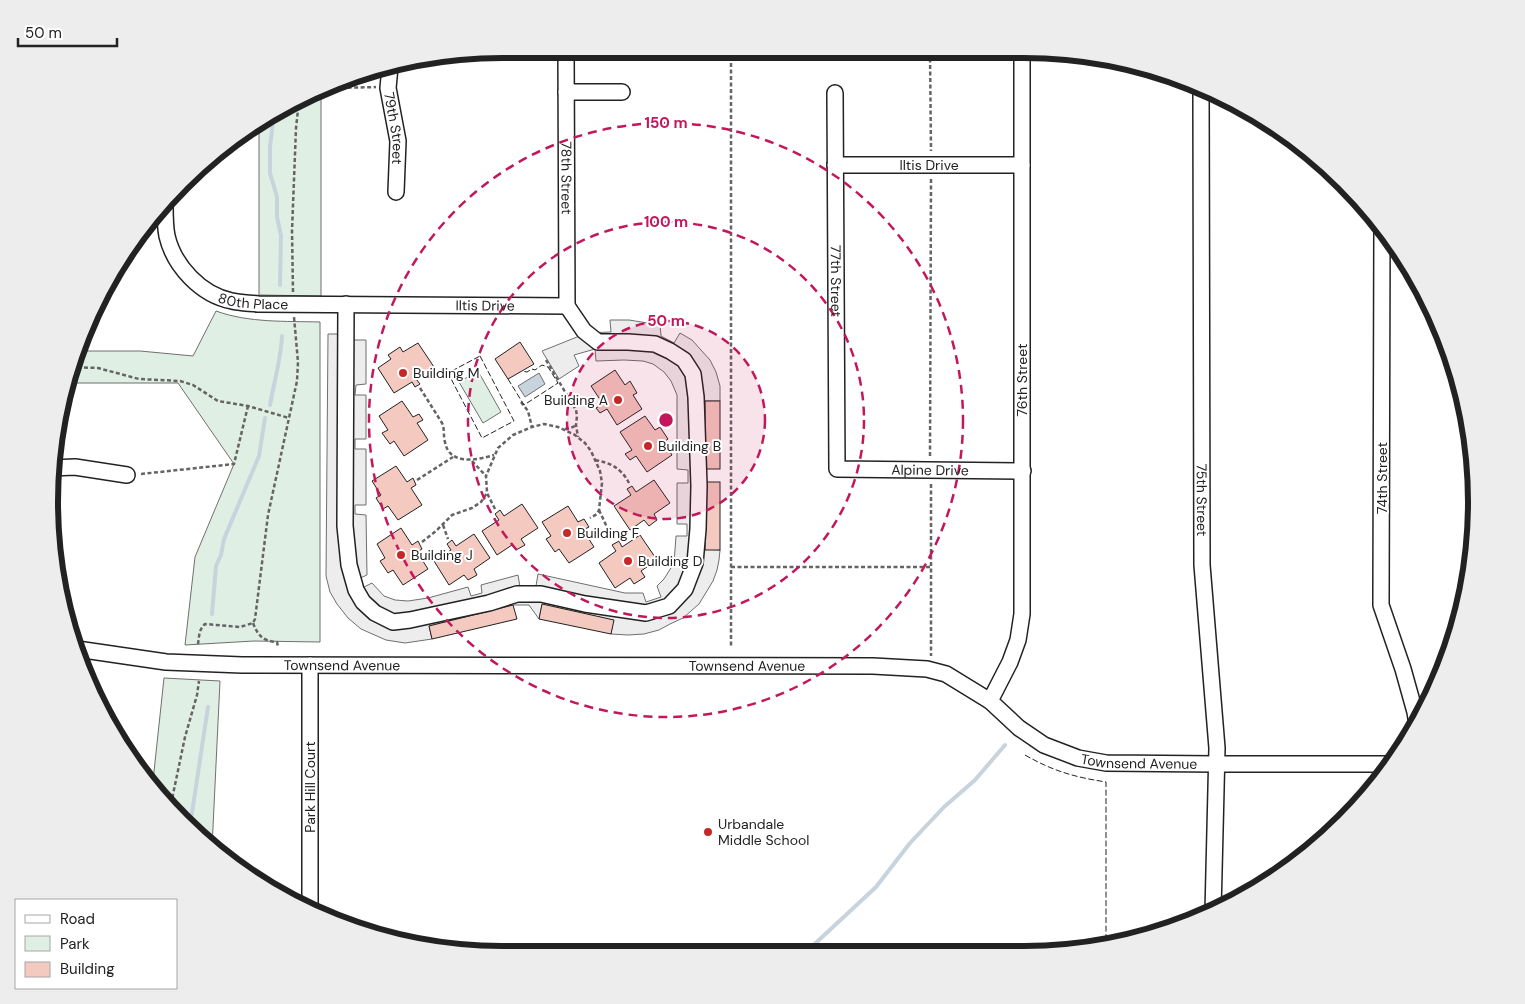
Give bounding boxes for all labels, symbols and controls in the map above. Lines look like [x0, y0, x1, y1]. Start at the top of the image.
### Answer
scale bar [18, 15, 116, 47]
text: 50 m [25, 23, 62, 43]
street label: 79th Street [380, 91, 407, 165]
text: 150 m [645, 113, 688, 133]
street label: 78th Street [557, 142, 576, 214]
street label: Iltis Drive [899, 156, 959, 174]
text: 100 m [644, 212, 688, 232]
street label: 77th Street [827, 245, 845, 317]
street label: 80th Place [216, 289, 288, 313]
street label: Iltis Drive [455, 296, 515, 315]
text: 50 m [647, 311, 685, 331]
street label: 76th Street [1013, 344, 1031, 416]
place label: Building M [413, 364, 479, 382]
marker: Building M [397, 367, 409, 379]
place label: Building A [544, 391, 608, 409]
marker: Building A [612, 394, 624, 406]
centre of rings [657, 411, 675, 429]
place label: Building B [658, 437, 721, 455]
marker: Building B [642, 440, 654, 452]
street label: 74th Street [1373, 442, 1391, 514]
street label: Alpine Drive [891, 461, 969, 479]
street label: 75th Street [1193, 464, 1211, 536]
place label: Building F [577, 524, 640, 542]
marker: Building F [561, 527, 573, 539]
place label: Building J [411, 546, 473, 564]
marker: Building J [395, 549, 407, 561]
place label: Building D [638, 552, 702, 570]
marker: Building D [622, 555, 634, 567]
street label: Townsend Avenue [284, 656, 400, 674]
street label: Townsend Avenue [689, 657, 805, 675]
street label: Park Hill Court [301, 741, 319, 833]
street label: Townsend Avenue [1079, 750, 1197, 773]
place label: Urbandale Middle School [718, 815, 809, 849]
marker: Urbandale Middle School [702, 826, 714, 838]
legend [15, 899, 178, 989]
text: Road [60, 909, 95, 929]
text: Park [60, 934, 90, 954]
text: Building [60, 959, 115, 979]

